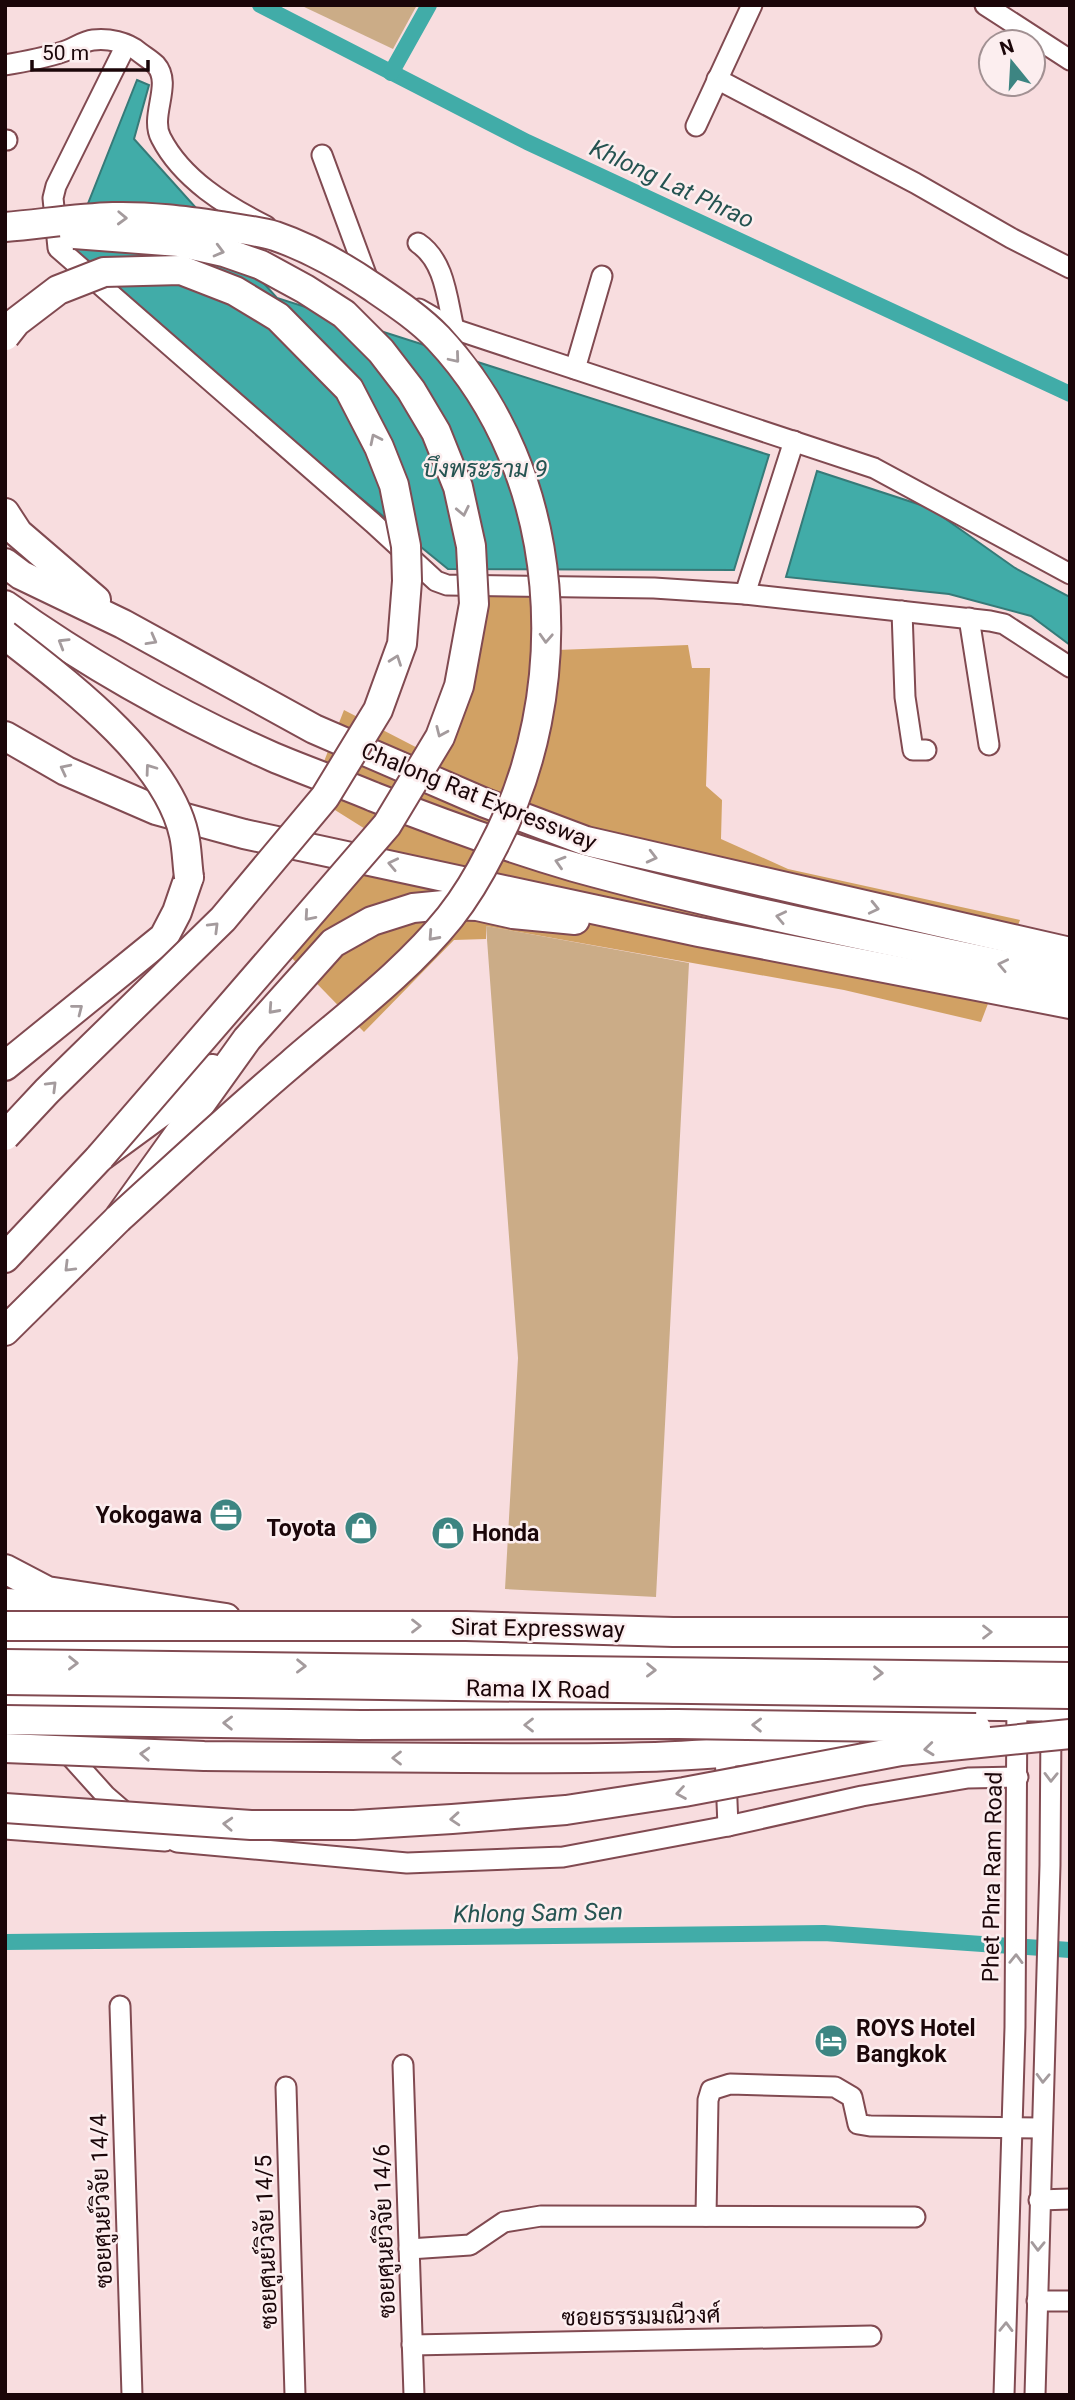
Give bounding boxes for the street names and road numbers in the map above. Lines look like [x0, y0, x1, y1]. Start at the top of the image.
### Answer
street label: Chalong Rat Expressway [357, 737, 601, 856]
street label: Sirat Expressway [451, 1613, 625, 1644]
street label: Rama IX Road [466, 1675, 610, 1704]
street label: Phet Phra Ram Road [977, 1771, 1008, 1983]
street label: ซอยศูนย์วิจัย 14/4 [82, 2113, 121, 2289]
street label: ซอยศูนย์วิจัย 14/6 [365, 2143, 404, 2319]
street label: ซอยศูนย์วิจัย 14/5 [247, 2154, 286, 2330]
street label: ซอยธรรมมณีวงศ์ [561, 2299, 721, 2331]

